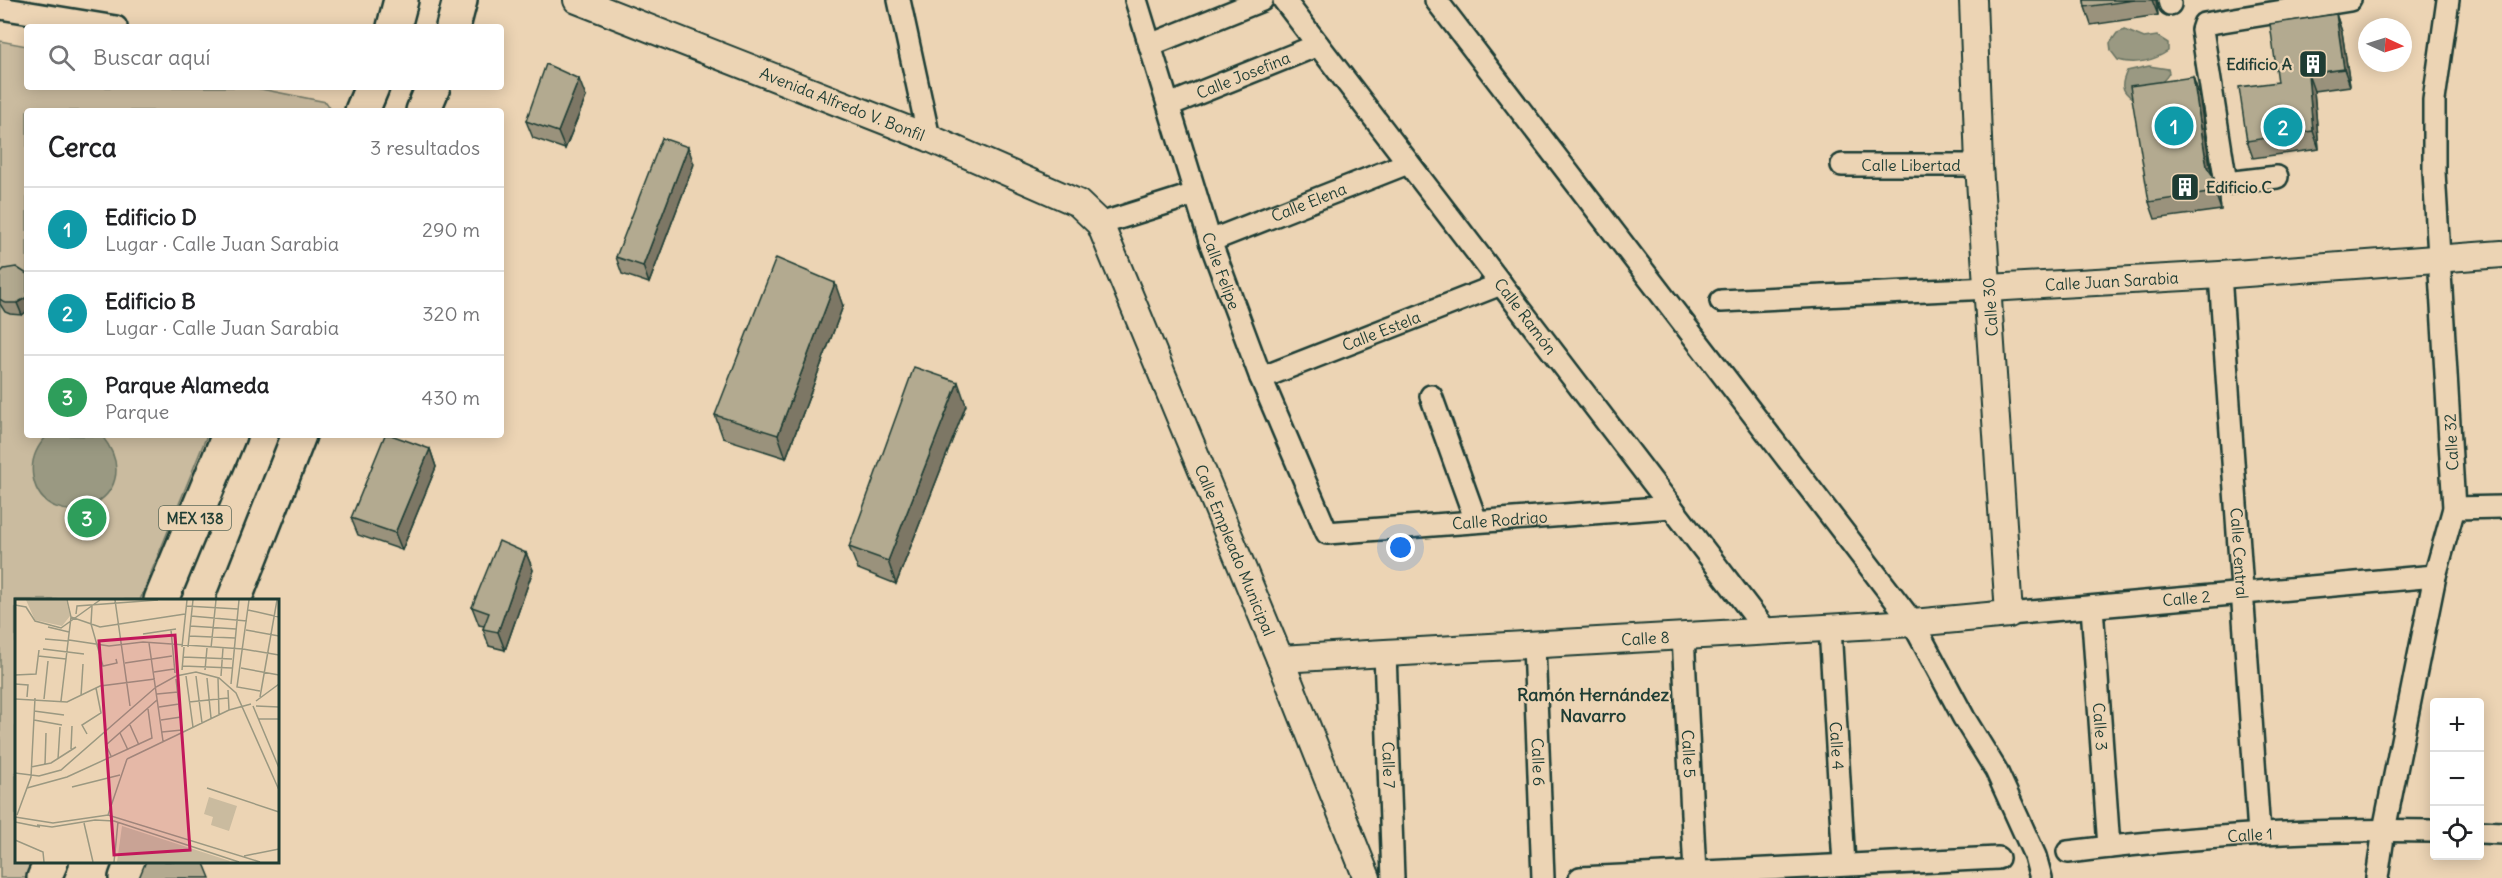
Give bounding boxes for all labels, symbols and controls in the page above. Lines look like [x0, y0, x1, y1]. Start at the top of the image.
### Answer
north arrow [2358, 18, 2412, 72]
search box [24, 24, 504, 90]
icon: search [45, 41, 78, 74]
text: Buscar aquí [93, 43, 210, 71]
street label: Calle Josefina [1193, 47, 1293, 103]
building icon: Edificio A [2297, 48, 2329, 80]
place label: Edificio A [2226, 54, 2292, 74]
street label: Avenida Alfredo V. Bonfil [757, 63, 928, 145]
pin: 1 [2154, 104, 2194, 148]
pin: 2 [2264, 104, 2302, 150]
text: Cerca [48, 131, 117, 164]
text: 3 resultados [370, 135, 480, 160]
street label: Calle Libertad [1861, 155, 1961, 175]
building icon: Edificio C [2169, 171, 2201, 203]
place label: Edificio C [2206, 177, 2273, 197]
street label: Calle Elena [1268, 178, 1349, 226]
text: Edificio D [105, 203, 197, 231]
text: 1 [64, 217, 71, 242]
text: 290 m [422, 217, 480, 242]
street label: Calle Felipe [1198, 230, 1245, 312]
text: Lugar · Calle Juan Sarabia [105, 231, 339, 256]
street label: Calle Juan Sarabia [2044, 267, 2179, 295]
street label: Calle Ramón [1490, 274, 1561, 358]
street label: Calle 30 [1978, 277, 2002, 337]
text: Edificio B [105, 287, 196, 315]
text: 2 [62, 301, 73, 326]
text: 320 m [422, 301, 480, 326]
street label: Calle Estela [1339, 307, 1423, 355]
text: Lugar · Calle Juan Sarabia [105, 315, 339, 340]
text: Parque Alameda [105, 371, 269, 399]
text: 3 [62, 385, 73, 410]
text: 430 m [422, 385, 480, 410]
text: Parque [105, 399, 169, 424]
street label: Calle 32 [2440, 413, 2462, 471]
street label: Calle Empleado Municipal [1191, 461, 1279, 639]
pin: 3 [68, 496, 106, 540]
road number: MEX 138 [159, 506, 231, 530]
street label: Calle Rodrigo [1451, 506, 1548, 534]
street label: Calle Central [2226, 507, 2253, 600]
your location [1386, 533, 1415, 562]
street label: Calle 2 [2162, 586, 2211, 610]
inset map [15, 599, 279, 863]
street label: Calle 8 [1621, 627, 1670, 650]
district label: Ramón Hernández Navarro [1517, 683, 1669, 727]
map controls [2430, 698, 2484, 860]
button: + [2430, 698, 2484, 752]
street label: Calle 3 [2089, 702, 2112, 751]
street label: Calle 4 [1826, 721, 1848, 771]
street label: Calle 5 [1678, 729, 1700, 779]
street label: Calle 6 [1528, 737, 1549, 786]
street label: Calle 7 [1378, 741, 1400, 789]
button: − [2430, 752, 2484, 806]
button: locate [2430, 806, 2484, 860]
street label: Calle 1 [2227, 824, 2273, 846]

